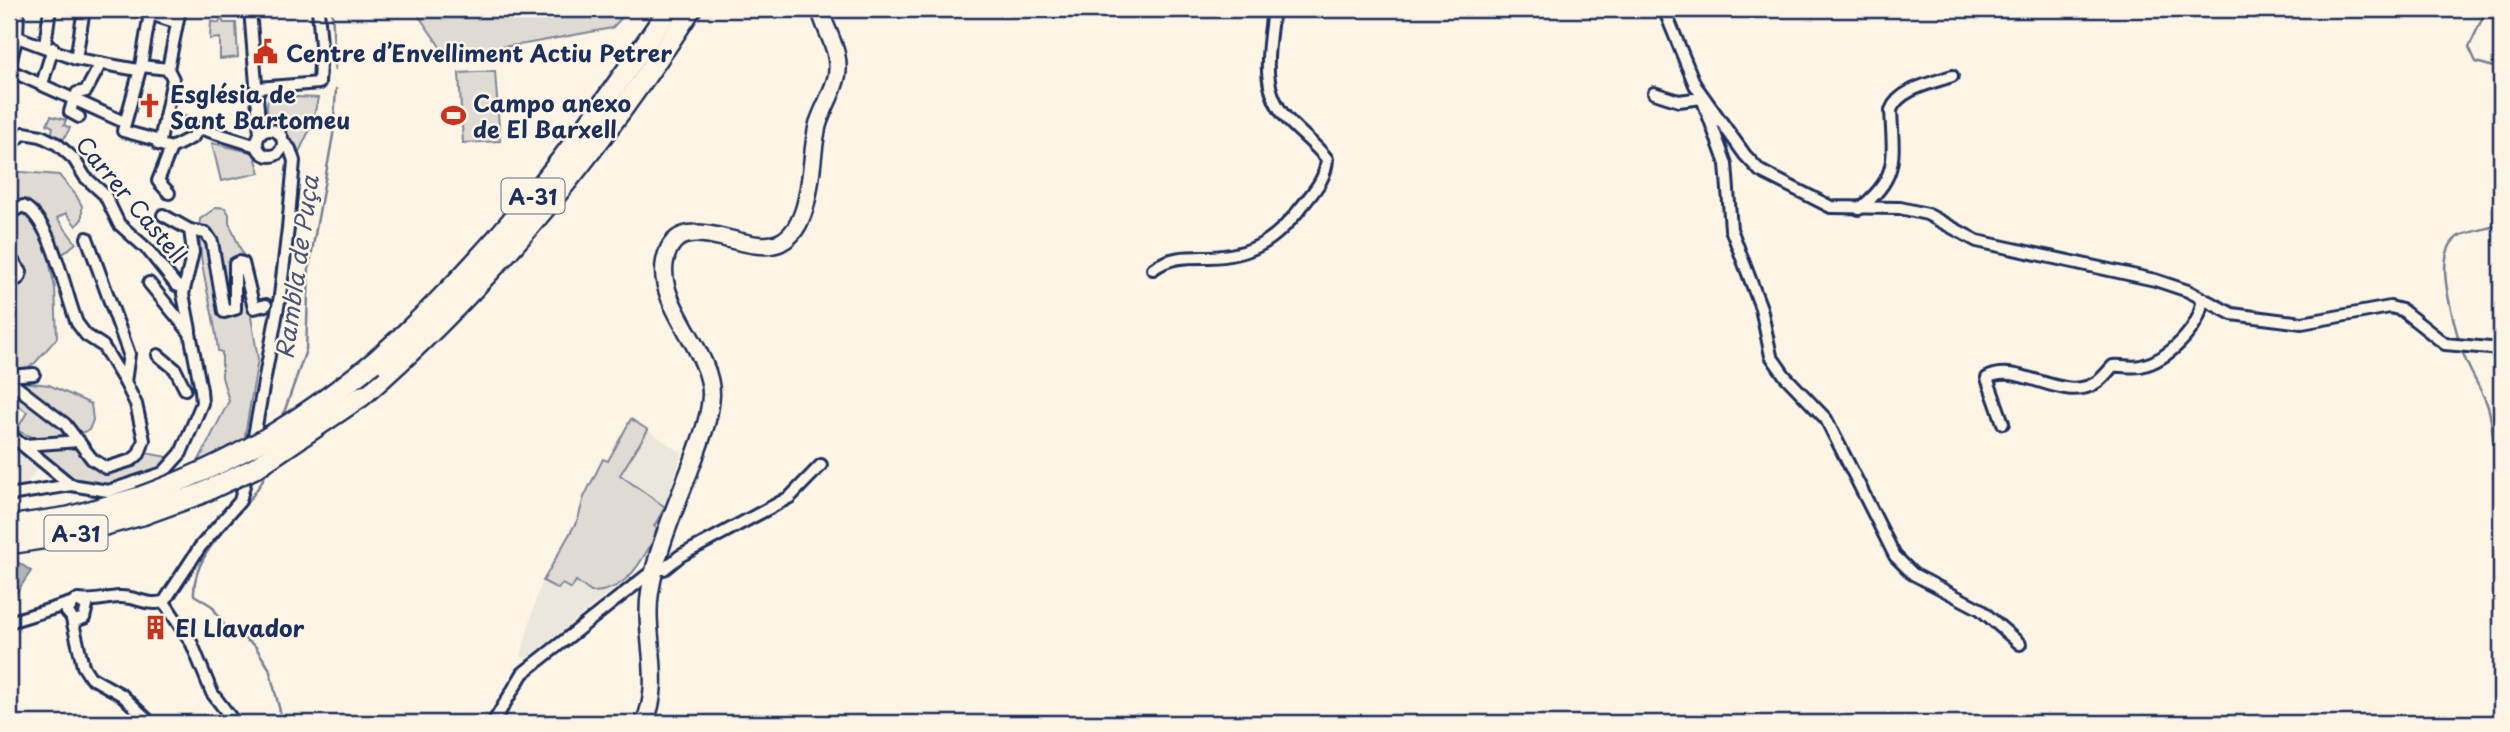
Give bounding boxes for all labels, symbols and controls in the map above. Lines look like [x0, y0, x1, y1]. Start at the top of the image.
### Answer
place label: Centre d’Envelliment Actiu Petrer [286, 35, 672, 70]
public building icon: Centre d’Envelliment Actiu Petrer [252, 38, 280, 66]
place label: Església de Sant Bartomeu [170, 76, 350, 137]
place label: Campo anexo de El Barxell [473, 85, 631, 146]
church icon: Església de Sant Bartomeu [136, 92, 164, 120]
sports icon: Campo anexo de El Barxell [439, 101, 467, 129]
street label: Carrer Castell [68, 128, 196, 270]
water label: Rambla de Puça [265, 172, 327, 361]
road number: A-31 [502, 178, 564, 214]
road number: A-31 [44, 516, 108, 550]
place label: El Llavador [175, 610, 304, 645]
building icon: El Llavador [141, 613, 169, 641]

